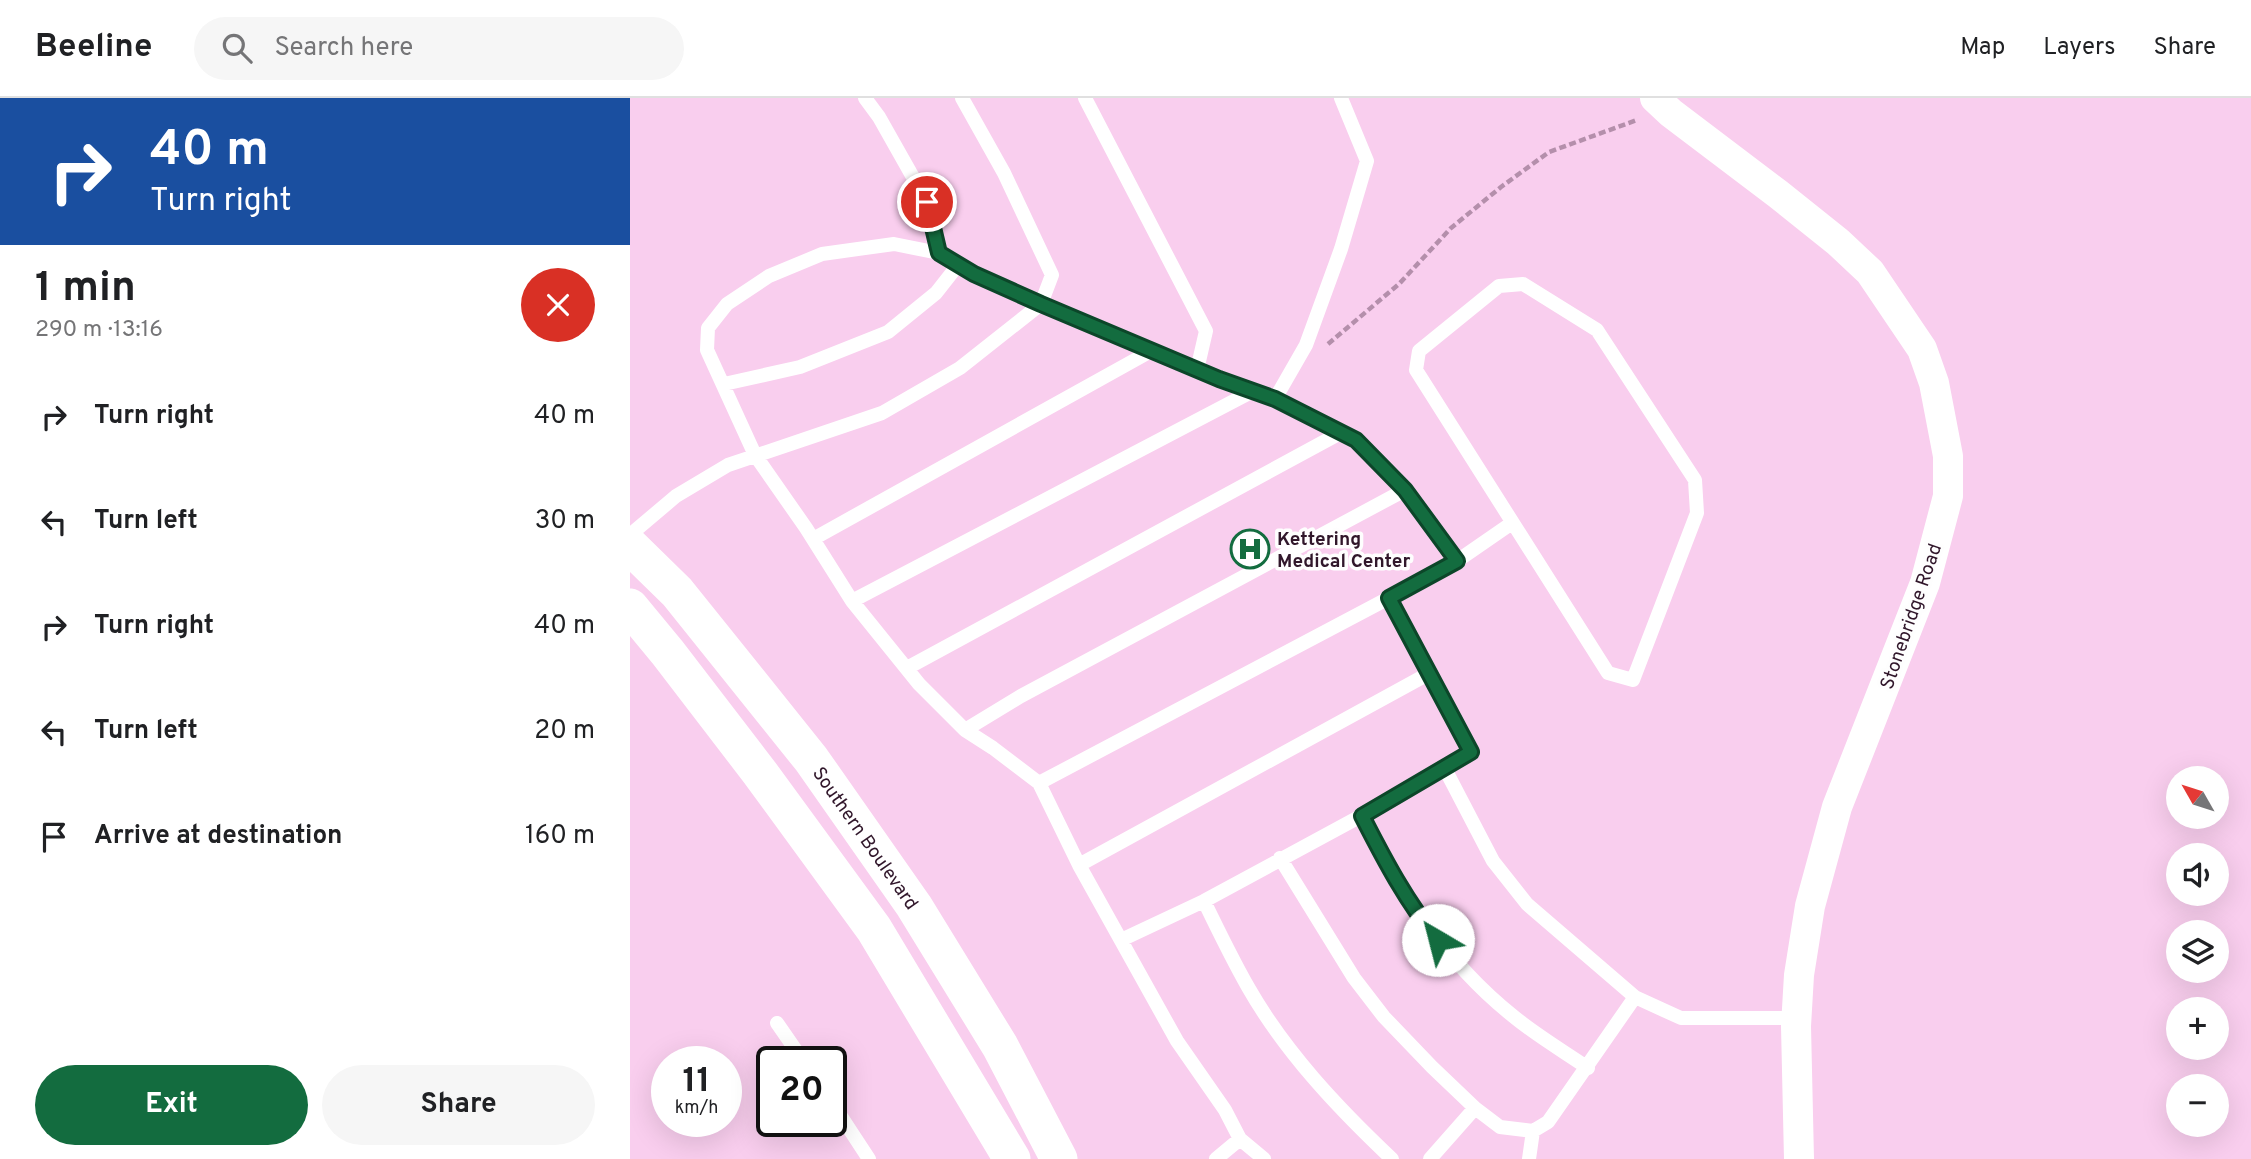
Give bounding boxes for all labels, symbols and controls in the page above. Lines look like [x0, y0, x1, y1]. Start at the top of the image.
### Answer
search box [194, 17, 684, 80]
text: Beeline [35, 27, 152, 69]
icon: search [218, 29, 256, 67]
text: Search here [274, 32, 413, 65]
text: Map [1960, 33, 2005, 63]
text: Layers [2043, 33, 2115, 63]
text: Share [2153, 33, 2216, 63]
text: 40 m [150, 121, 269, 183]
icon: right [35, 126, 126, 217]
pin [897, 172, 957, 232]
text: Turn right [150, 182, 292, 222]
icon: arrive [908, 183, 946, 221]
text: 1 min [35, 263, 136, 316]
button: close [521, 268, 595, 342]
text: 290 m · 13:16 [35, 316, 163, 345]
icon: right [35, 398, 73, 436]
text: Turn right [94, 400, 214, 433]
text: 40 m [534, 400, 595, 433]
icon: left [35, 503, 73, 541]
text: Turn left [94, 505, 198, 538]
text: 30 m [535, 505, 595, 538]
hospital icon: Kettering Medical Center [1229, 528, 1271, 570]
place label: Kettering Medical Center [1277, 528, 1410, 574]
street label: Stonebridge Road [1876, 541, 1948, 693]
icon: right [35, 608, 73, 646]
text: Turn right [94, 610, 214, 643]
text: 40 m [534, 610, 595, 643]
icon: left [35, 713, 73, 751]
text: Turn left [94, 715, 198, 748]
text: 20 m [534, 715, 595, 748]
street label: Southern Boulevard [806, 763, 923, 915]
north arrow [2166, 766, 2230, 830]
map controls [2166, 766, 2229, 1137]
icon: arrive [35, 818, 73, 856]
text: Arrive at destination [94, 820, 342, 853]
text: 160 m [525, 820, 595, 853]
button: sound [2166, 843, 2229, 906]
position arrow [1401, 903, 1475, 977]
button: layers [2166, 920, 2229, 983]
button: + [2166, 997, 2229, 1060]
speed limit sign: 20 [756, 1046, 847, 1137]
text: 11 [683, 1060, 711, 1104]
button: Exit [35, 1065, 308, 1145]
button: Share [322, 1065, 595, 1145]
button: − [2166, 1074, 2229, 1137]
text: km/h [675, 1097, 718, 1120]

